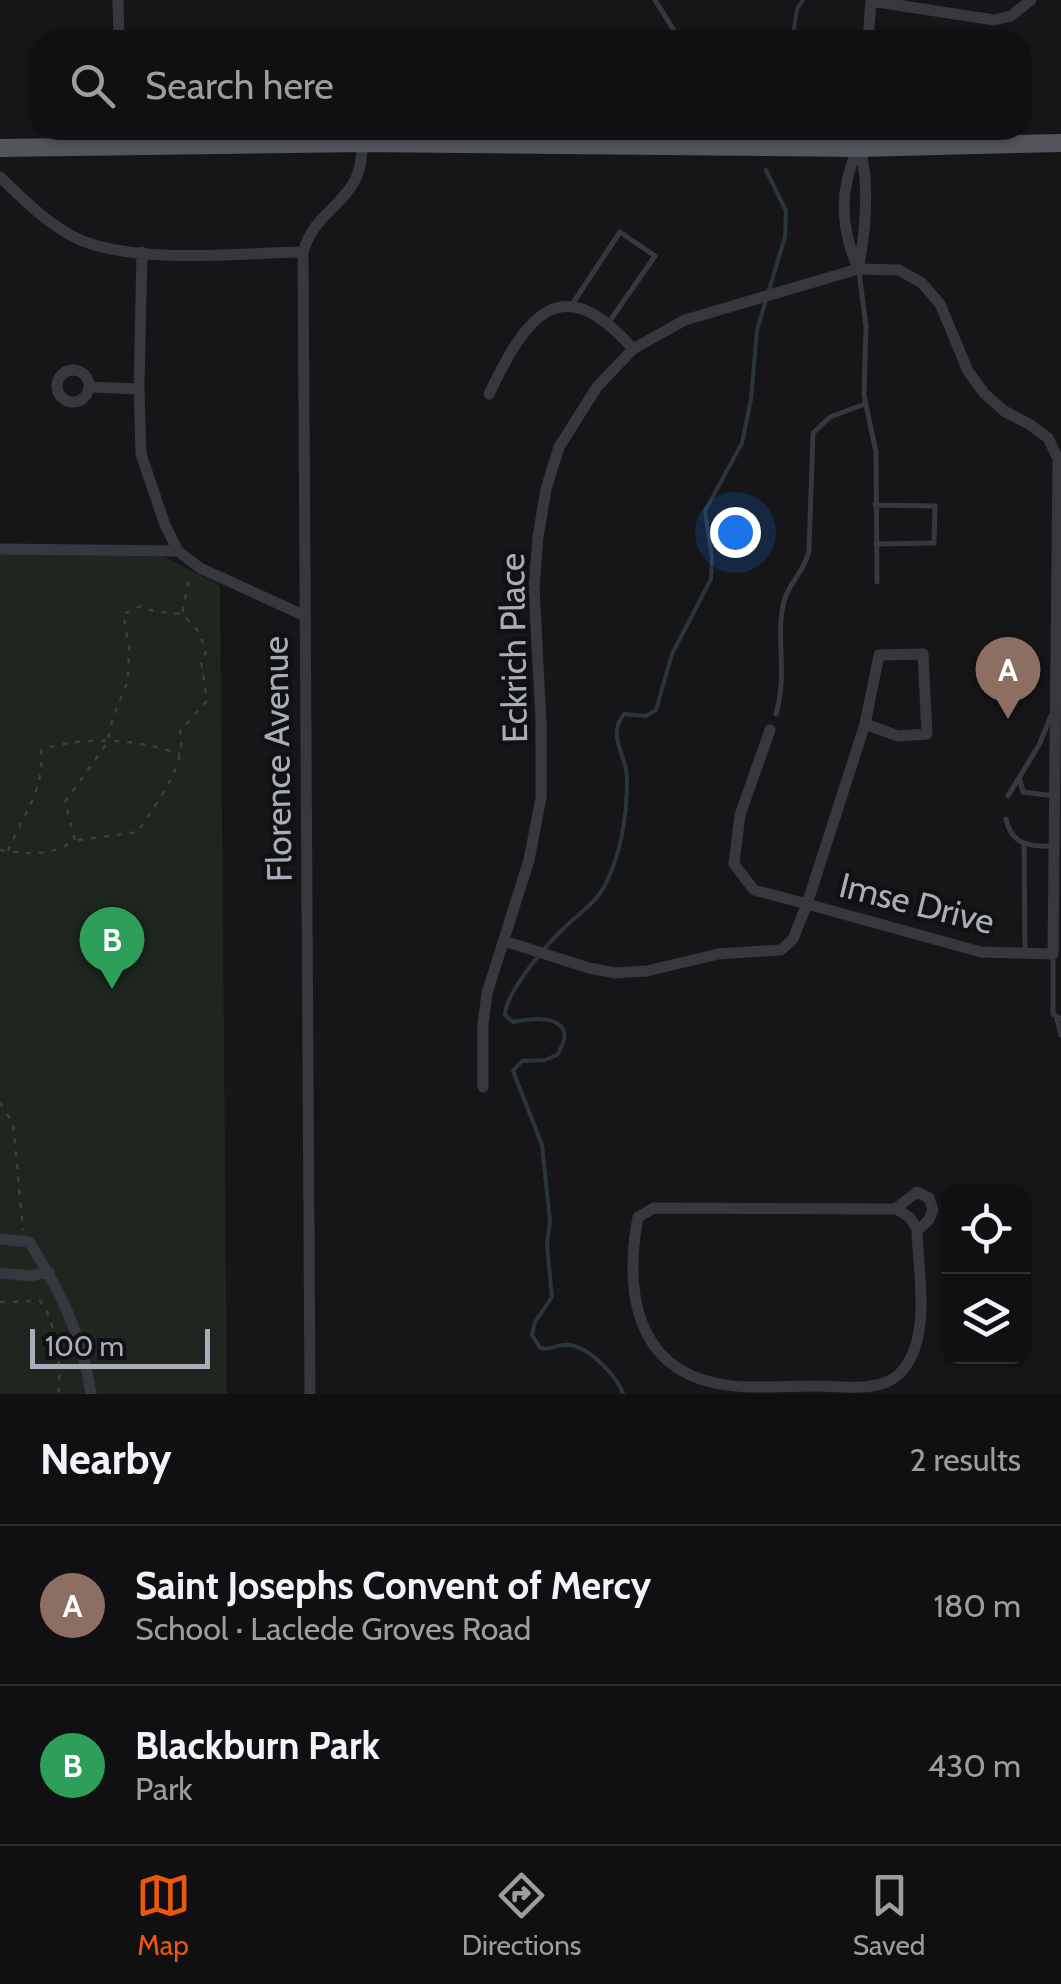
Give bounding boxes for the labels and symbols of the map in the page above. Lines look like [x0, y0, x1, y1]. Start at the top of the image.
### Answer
your location [710, 507, 761, 558]
street label: Eckrich Place [490, 553, 536, 743]
street label: Florence Avenue [253, 636, 301, 882]
pin: A [976, 636, 1040, 719]
street label: Imse Drive [835, 863, 999, 943]
pin: B [80, 906, 144, 989]
scale bar [30, 1324, 210, 1368]

